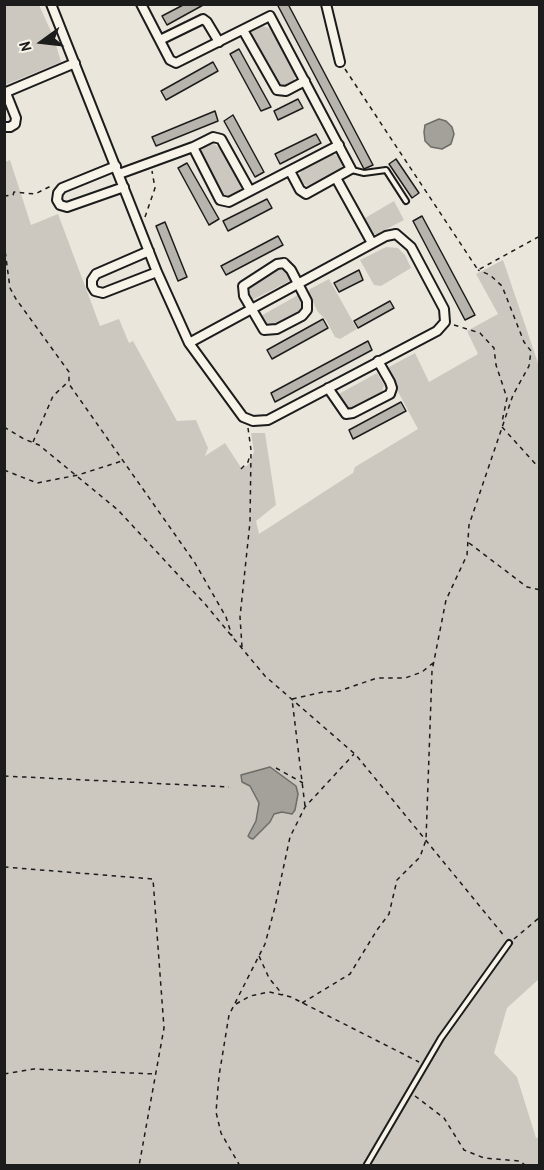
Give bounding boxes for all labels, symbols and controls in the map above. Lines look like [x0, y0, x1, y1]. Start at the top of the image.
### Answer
north arrow [12, 12, 72, 72]
text: N [13, 40, 36, 54]

